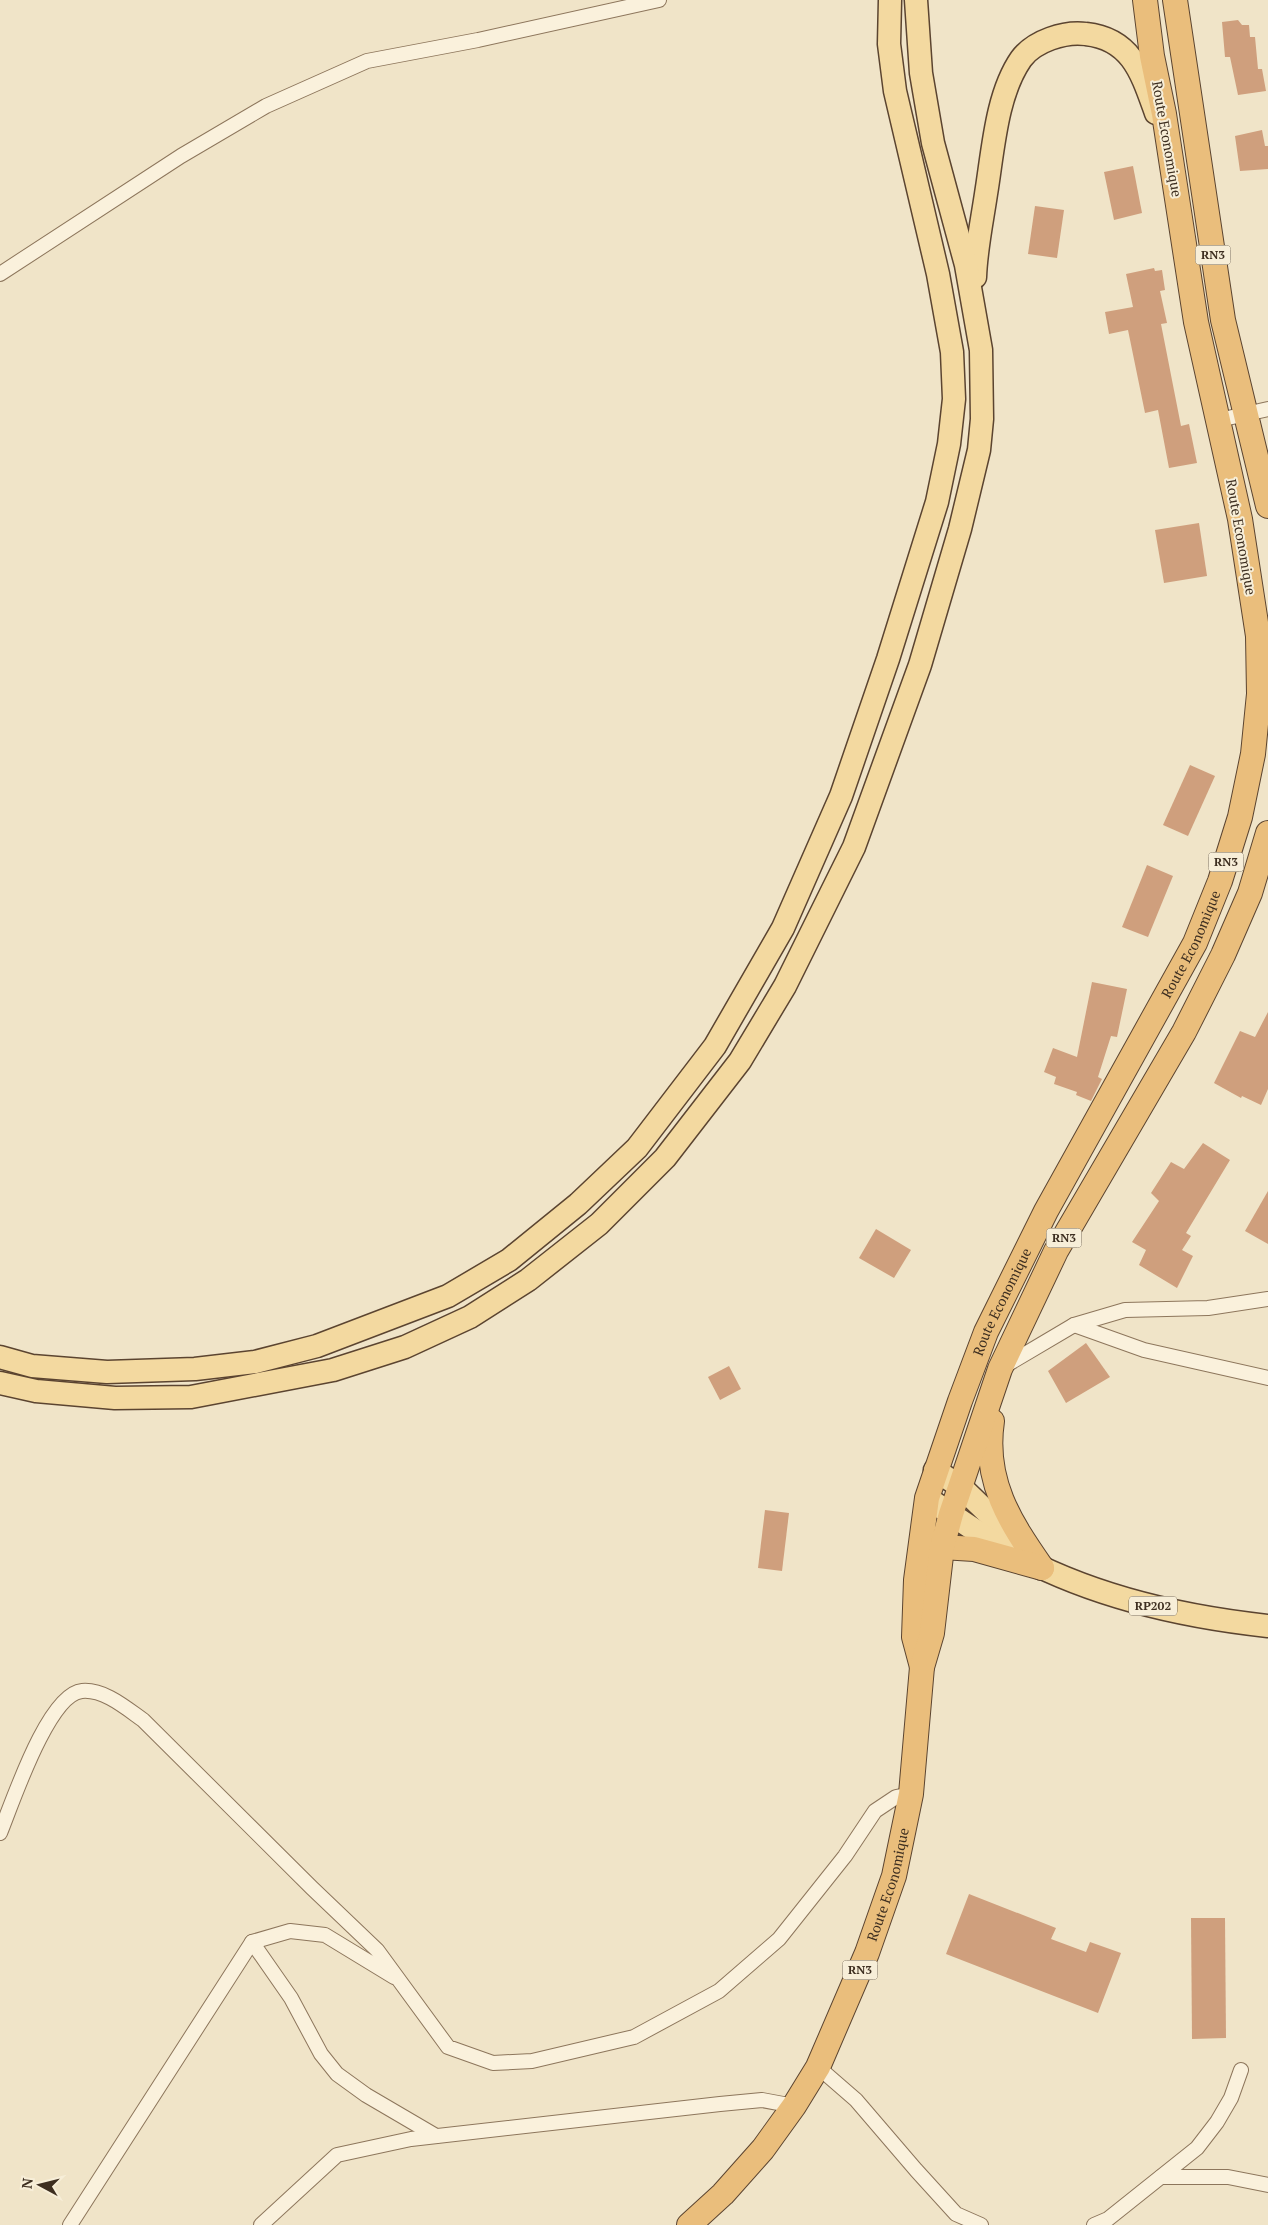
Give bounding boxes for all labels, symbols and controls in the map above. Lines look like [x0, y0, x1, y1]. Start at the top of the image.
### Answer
street label: Route Economique [1148, 79, 1187, 198]
road number: RN3 [1196, 246, 1230, 264]
street label: Route Economique [1222, 477, 1261, 596]
road number: RN3 [1208, 852, 1244, 872]
street label: Route Economique [1156, 887, 1224, 1001]
road number: RN3 [1046, 1228, 1082, 1248]
street label: Route Economique [968, 1244, 1035, 1358]
road number: RP202 [1129, 1596, 1177, 1615]
street label: Route Economique [862, 1826, 913, 1944]
road number: RN3 [842, 1960, 878, 1980]
north arrow [15, 2160, 65, 2210]
text: N [17, 2177, 37, 2190]

